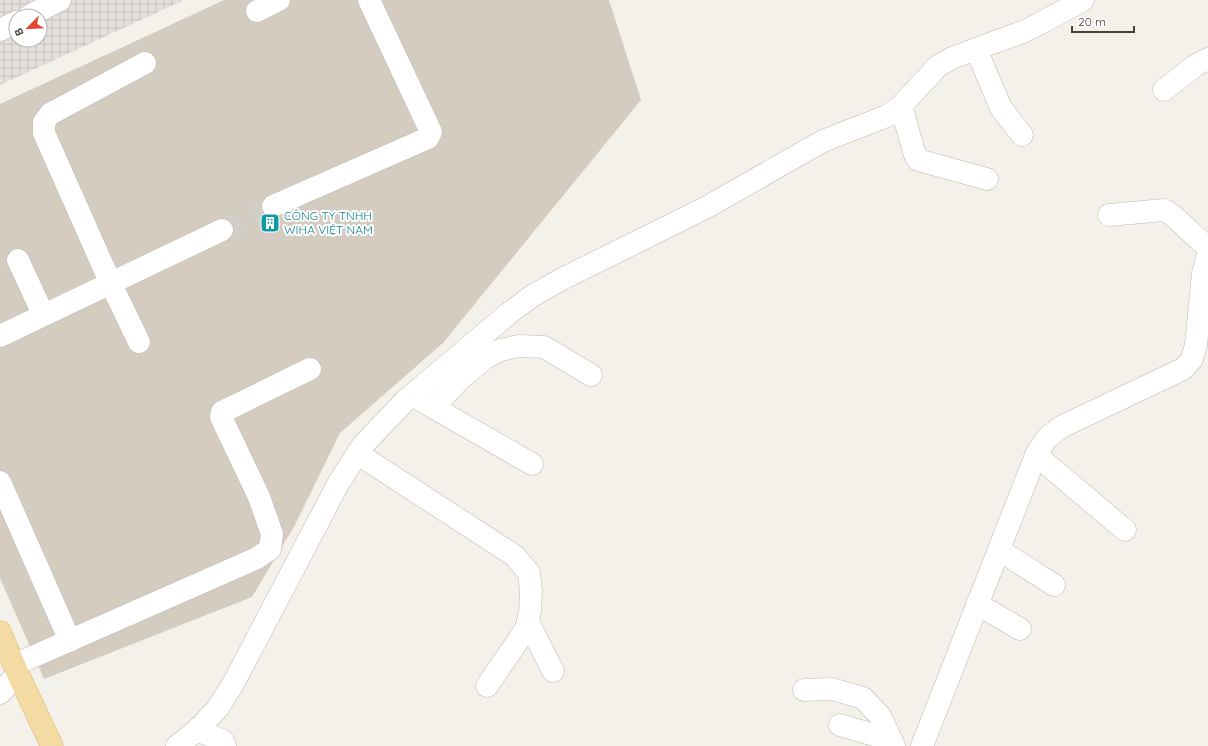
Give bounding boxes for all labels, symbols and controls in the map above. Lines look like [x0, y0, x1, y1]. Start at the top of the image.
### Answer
north arrow [8, 8, 48, 48]
scale bar [1072, 8, 1134, 34]
text: 20 m [1078, 14, 1106, 29]
text: B [11, 26, 27, 38]
place label: CÔNG TY TNHH WIHA VIỆT NAM [284, 208, 373, 237]
building icon: CÔNG TY TNHH WIHA VIỆT NAM [259, 212, 281, 234]

